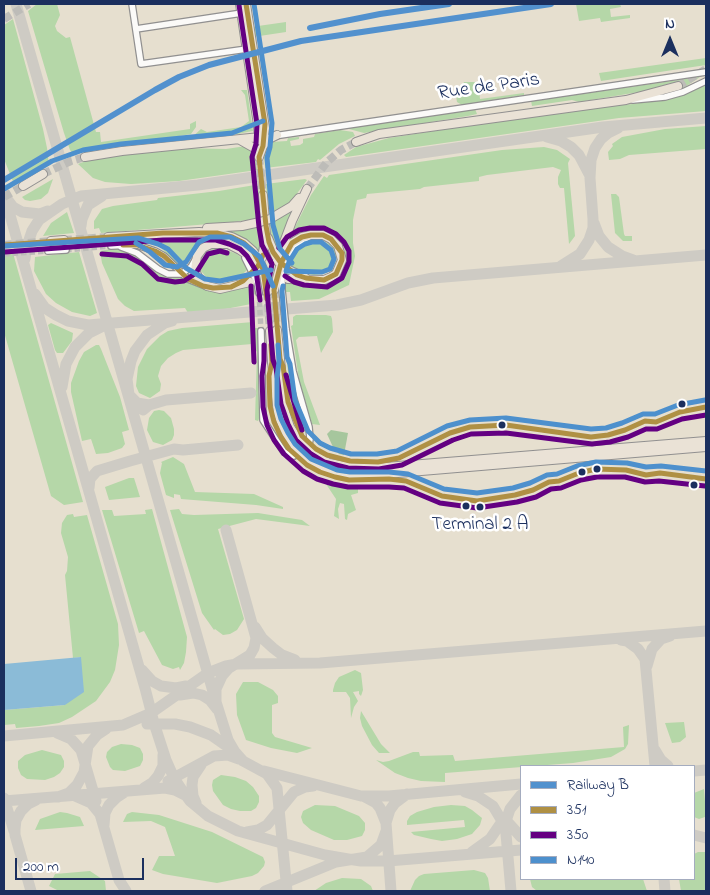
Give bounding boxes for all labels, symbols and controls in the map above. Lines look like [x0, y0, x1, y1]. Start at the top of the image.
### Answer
text: N [665, 14, 675, 35]
north arrow [645, 15, 695, 65]
street label: Rue de Paris [436, 69, 542, 107]
unlabelled marker [677, 399, 687, 409]
unlabelled marker [497, 420, 507, 430]
unlabelled marker [592, 464, 602, 474]
unlabelled marker [577, 467, 587, 477]
unlabelled marker [689, 480, 699, 490]
unlabelled marker [461, 501, 471, 511]
marker: Terminal 2 A [475, 502, 485, 512]
place label: Terminal 2 A [432, 515, 528, 537]
legend [520, 765, 695, 880]
text: Railway B [567, 774, 629, 796]
text: 351 [567, 799, 587, 821]
text: 350 [567, 824, 588, 846]
scale bar [18, 848, 146, 880]
text: N140 [567, 849, 595, 871]
text: 200 m [23, 856, 59, 878]

